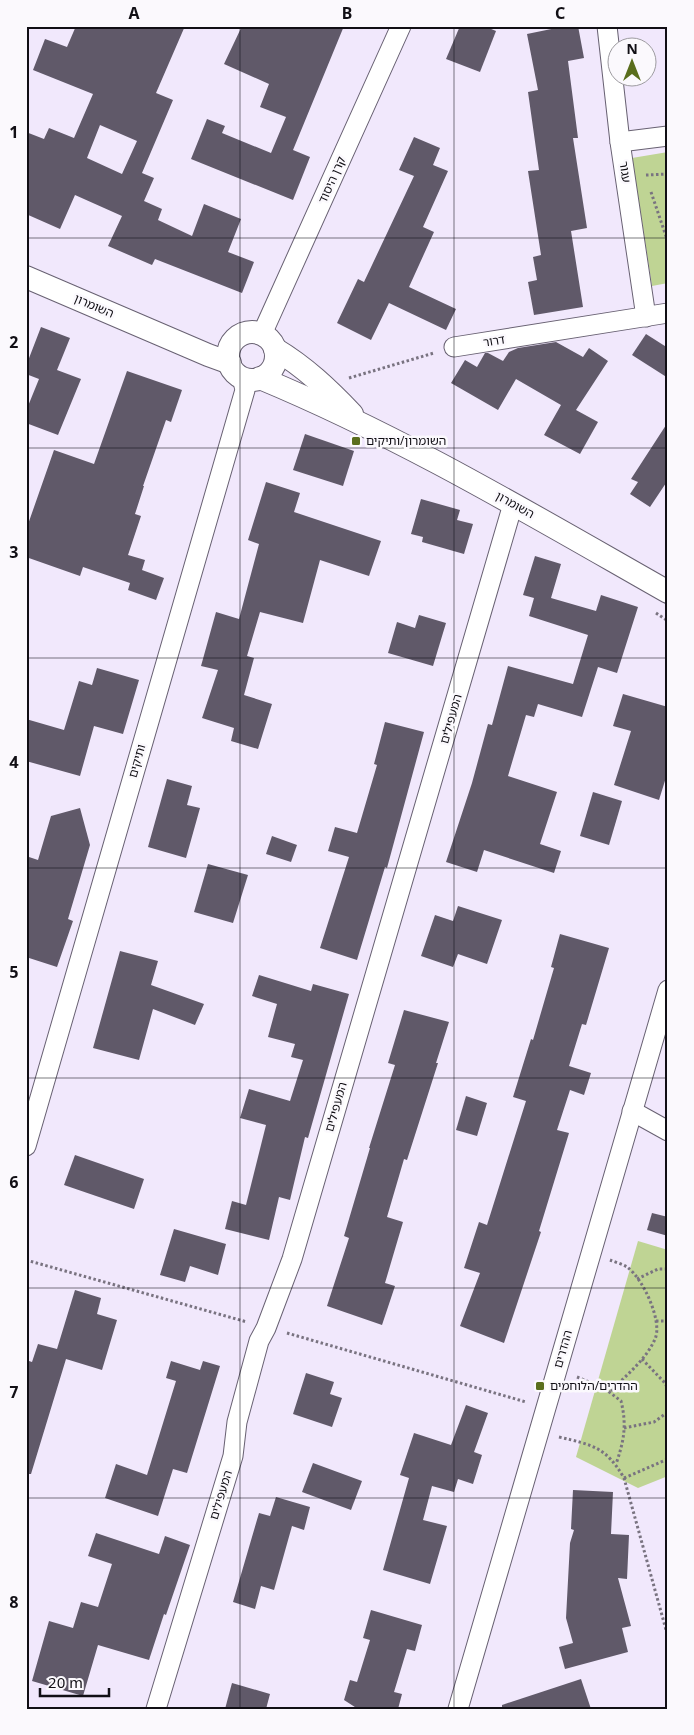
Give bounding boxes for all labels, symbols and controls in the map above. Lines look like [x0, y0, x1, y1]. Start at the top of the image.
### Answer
text: A [128, 2, 140, 24]
text: B [342, 2, 352, 24]
text: C [555, 2, 565, 24]
north arrow [606, 38, 656, 88]
text: N [626, 39, 638, 58]
text: 1 [9, 121, 19, 143]
street label: קרן היסוד [314, 153, 350, 206]
street label: עגור [616, 160, 635, 184]
street label: השומרון [72, 290, 117, 322]
street label: דרור [482, 330, 507, 351]
text: 2 [9, 331, 19, 353]
place label: השומרון/ותיקים [366, 432, 446, 449]
marker: השומרון/ותיקים [350, 435, 362, 447]
street label: השומרון [493, 487, 538, 522]
text: 3 [9, 541, 19, 563]
street label: המעפילים [435, 692, 466, 746]
street label: ותיקים [124, 742, 149, 780]
text: 4 [9, 751, 19, 773]
text: 5 [9, 961, 19, 983]
street label: המעפילים [320, 1080, 351, 1134]
text: 6 [9, 1171, 19, 1193]
street label: ההדרים [549, 1328, 576, 1370]
place label: ההדרים/הלוחמים [550, 1377, 638, 1394]
marker: ההדרים/הלוחמים [534, 1380, 546, 1392]
text: 7 [9, 1381, 19, 1403]
street label: המעפילים [205, 1468, 236, 1522]
text: 8 [9, 1591, 19, 1613]
scale bar [40, 1665, 109, 1697]
text: 20 m [48, 1672, 83, 1692]

